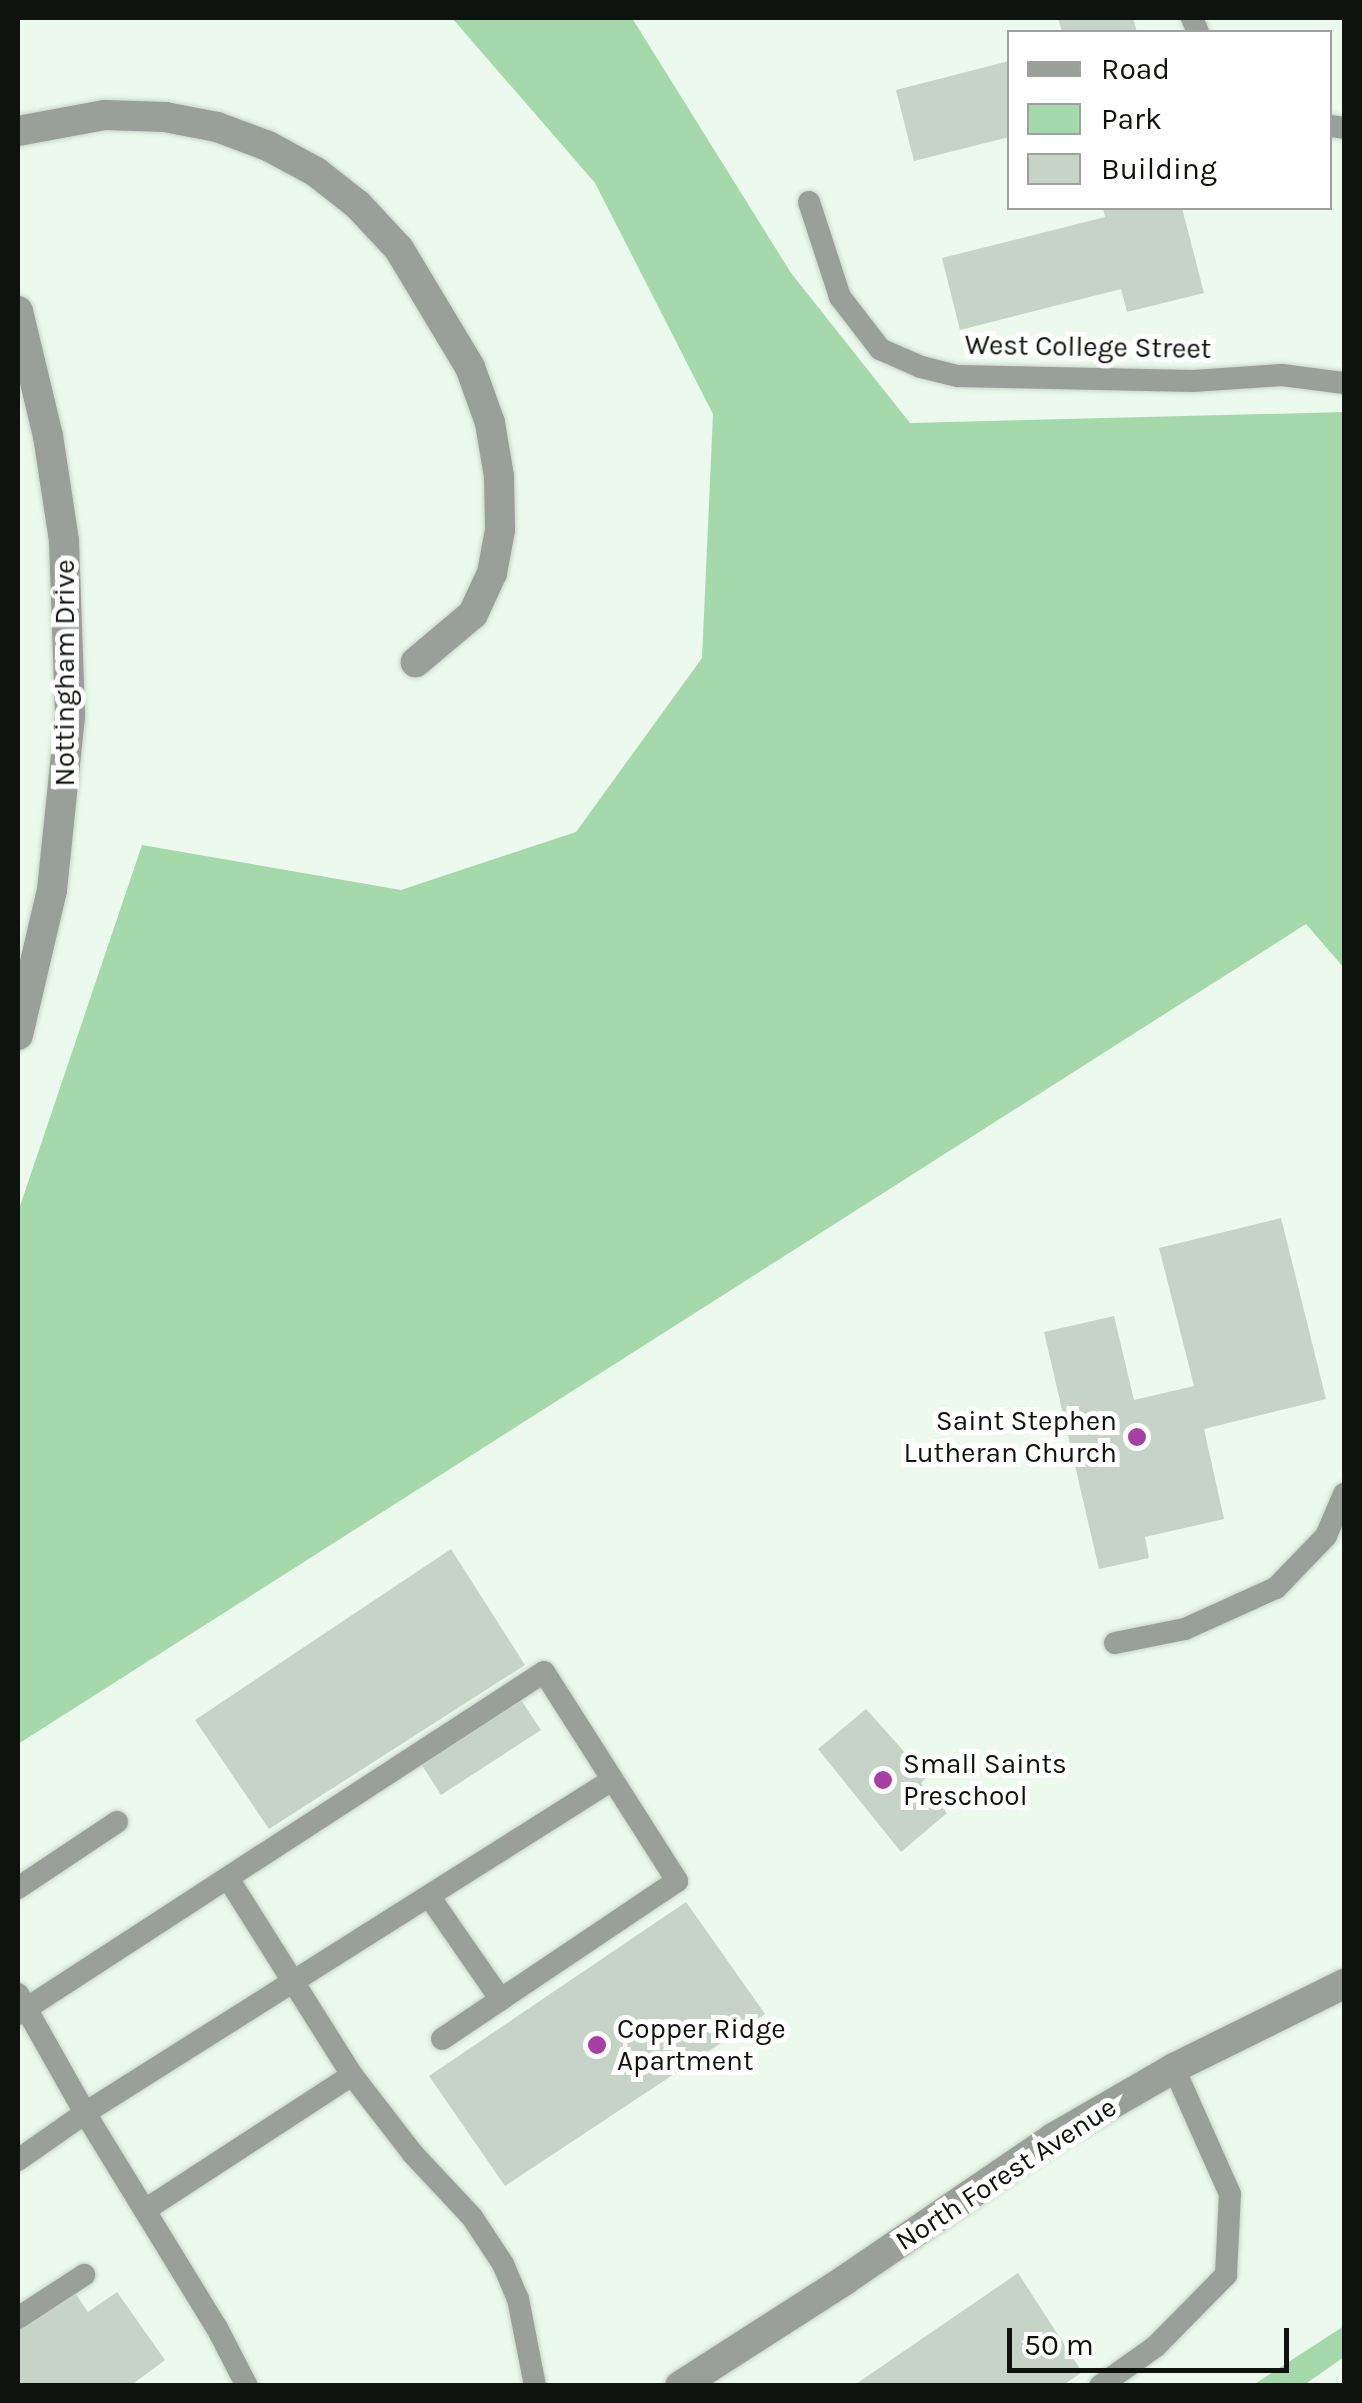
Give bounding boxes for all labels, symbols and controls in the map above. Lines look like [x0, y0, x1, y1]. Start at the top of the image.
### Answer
legend [1007, 30, 1332, 210]
text: Road [1101, 51, 1170, 87]
text: Park [1101, 101, 1162, 137]
text: Building [1101, 151, 1217, 187]
street label: West College Street [964, 328, 1212, 366]
street label: Nottingham Drive [48, 559, 82, 787]
place label: Saint Stephen Lutheran Church [904, 1404, 1117, 1470]
marker: Saint Stephen Lutheran Church [1126, 1426, 1148, 1448]
place label: Small Saints Preschool [903, 1747, 1067, 1813]
marker: Small Saints Preschool [872, 1769, 894, 1791]
place label: Copper Ridge Apartment [617, 2012, 786, 2078]
marker: Copper Ridge Apartment [586, 2034, 608, 2056]
street label: North Forest Avenue [889, 2090, 1123, 2258]
scale bar [1012, 2308, 1294, 2370]
text: 50 m [1024, 2327, 1094, 2363]

